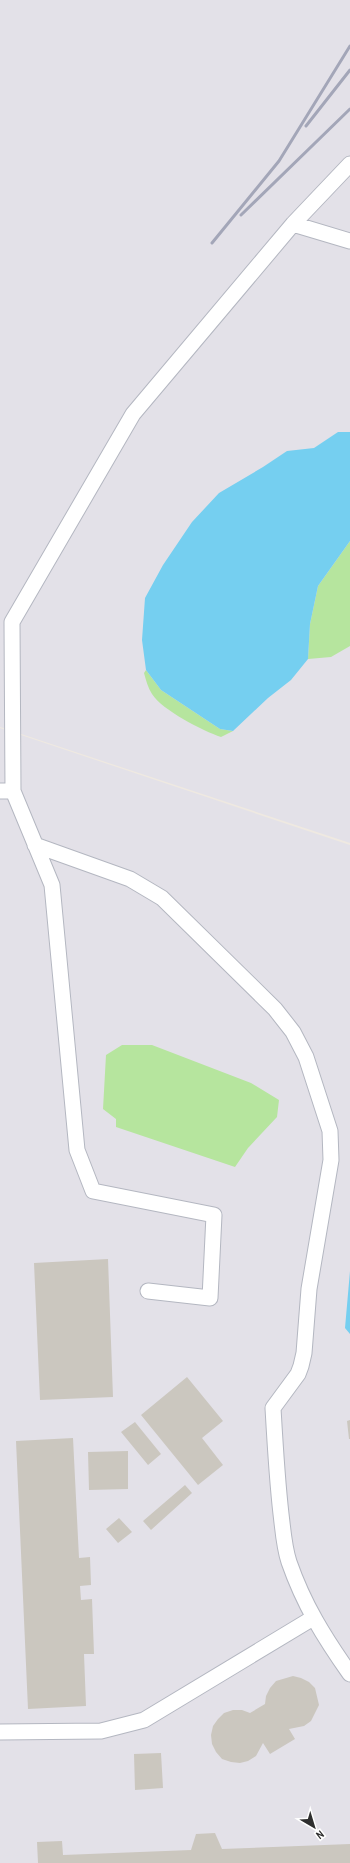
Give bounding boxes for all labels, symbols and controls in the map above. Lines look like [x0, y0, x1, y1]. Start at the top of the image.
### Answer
north arrow [294, 1807, 334, 1847]
text: N [313, 1827, 327, 1842]

